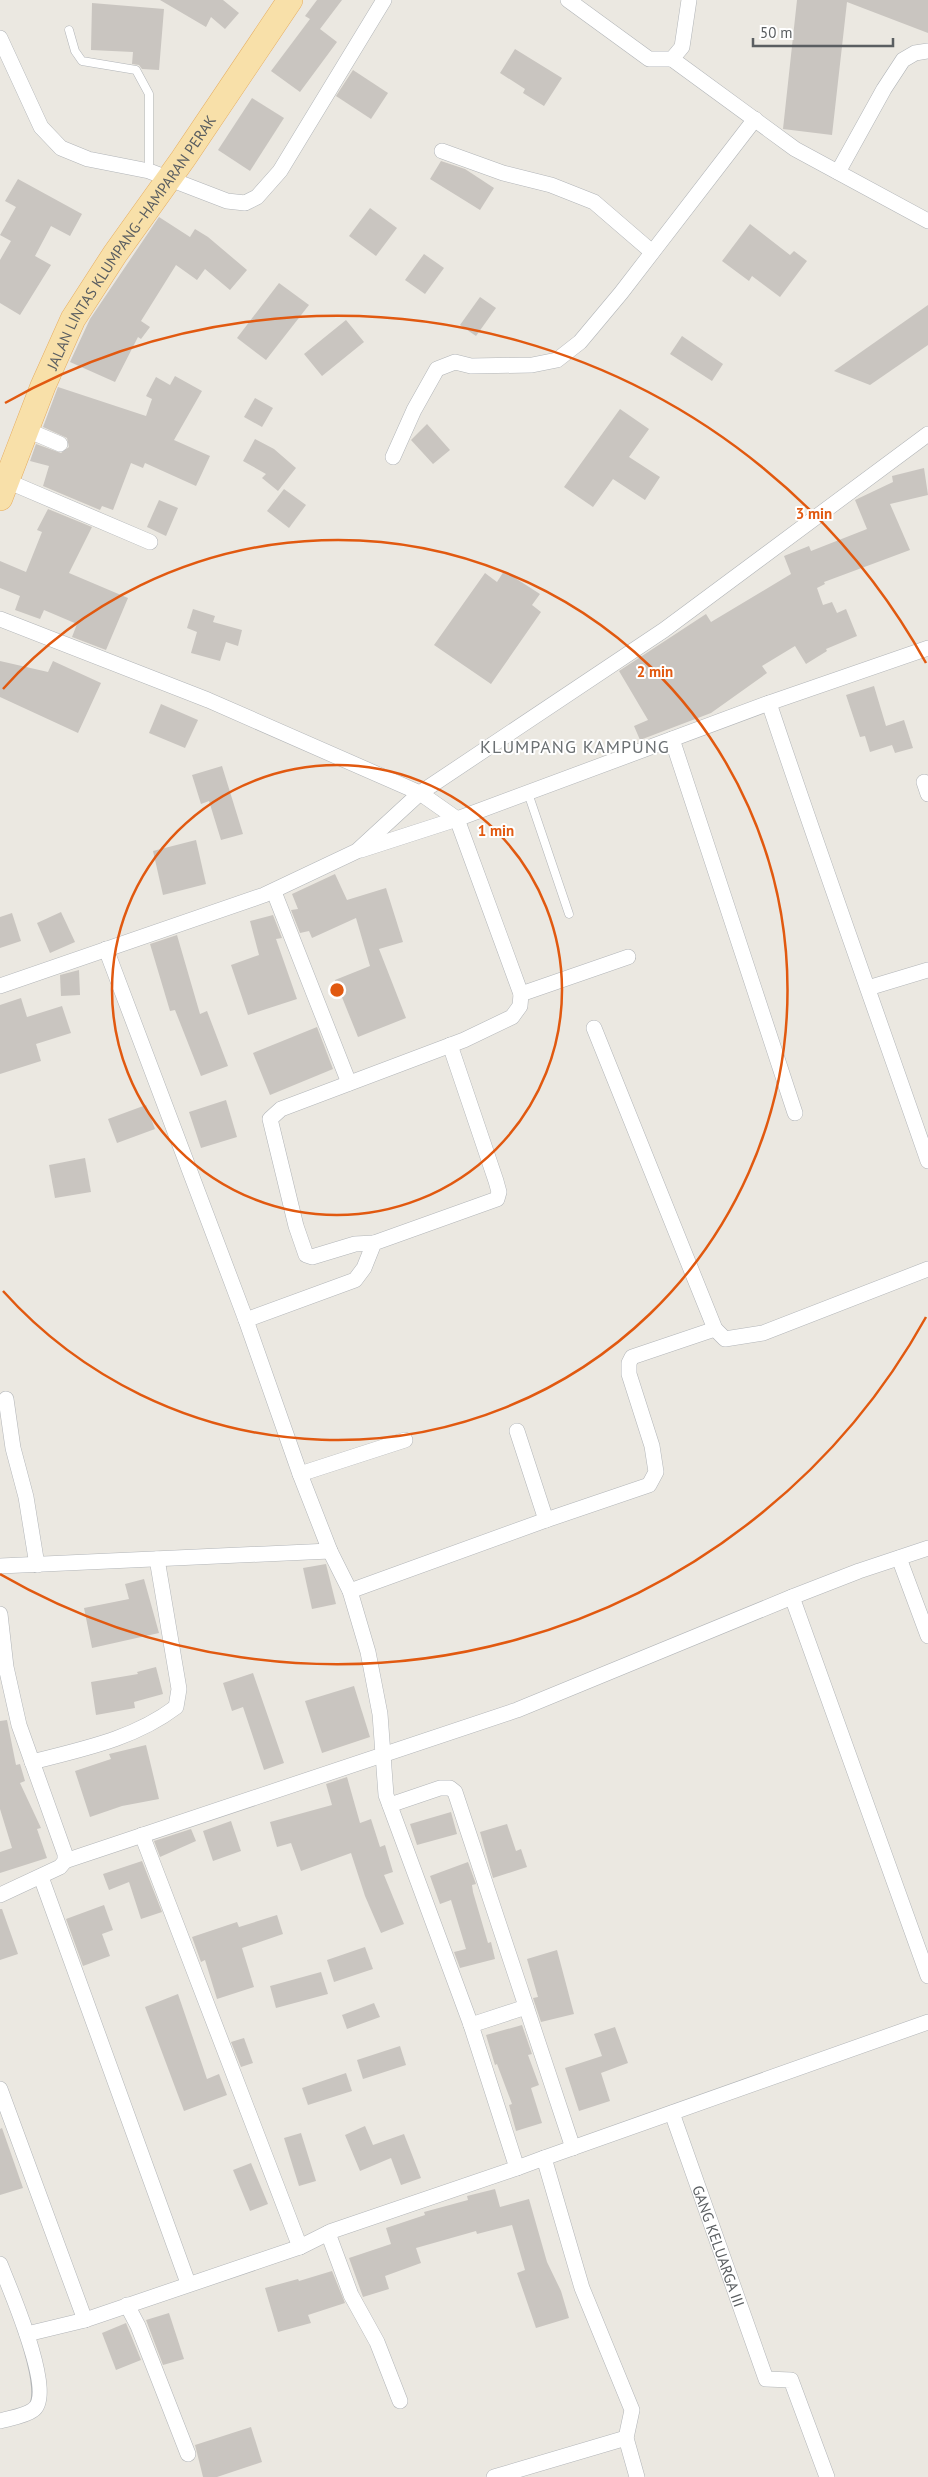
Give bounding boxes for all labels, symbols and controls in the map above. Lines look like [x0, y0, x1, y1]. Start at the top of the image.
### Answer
scale bar [753, 15, 893, 47]
text: 50 m [760, 23, 793, 42]
street label: JALAN LINTAS KLUMPANG–HAMPARAN PERAK [42, 111, 219, 373]
text: 3 min [796, 504, 832, 523]
text: 2 min [637, 662, 673, 681]
district label: KLUMPANG KAMPUNG [480, 735, 670, 758]
text: 1 min [478, 821, 514, 840]
centre of rings [328, 981, 346, 999]
street label: GANG KELUARGA III [689, 2183, 749, 2309]

